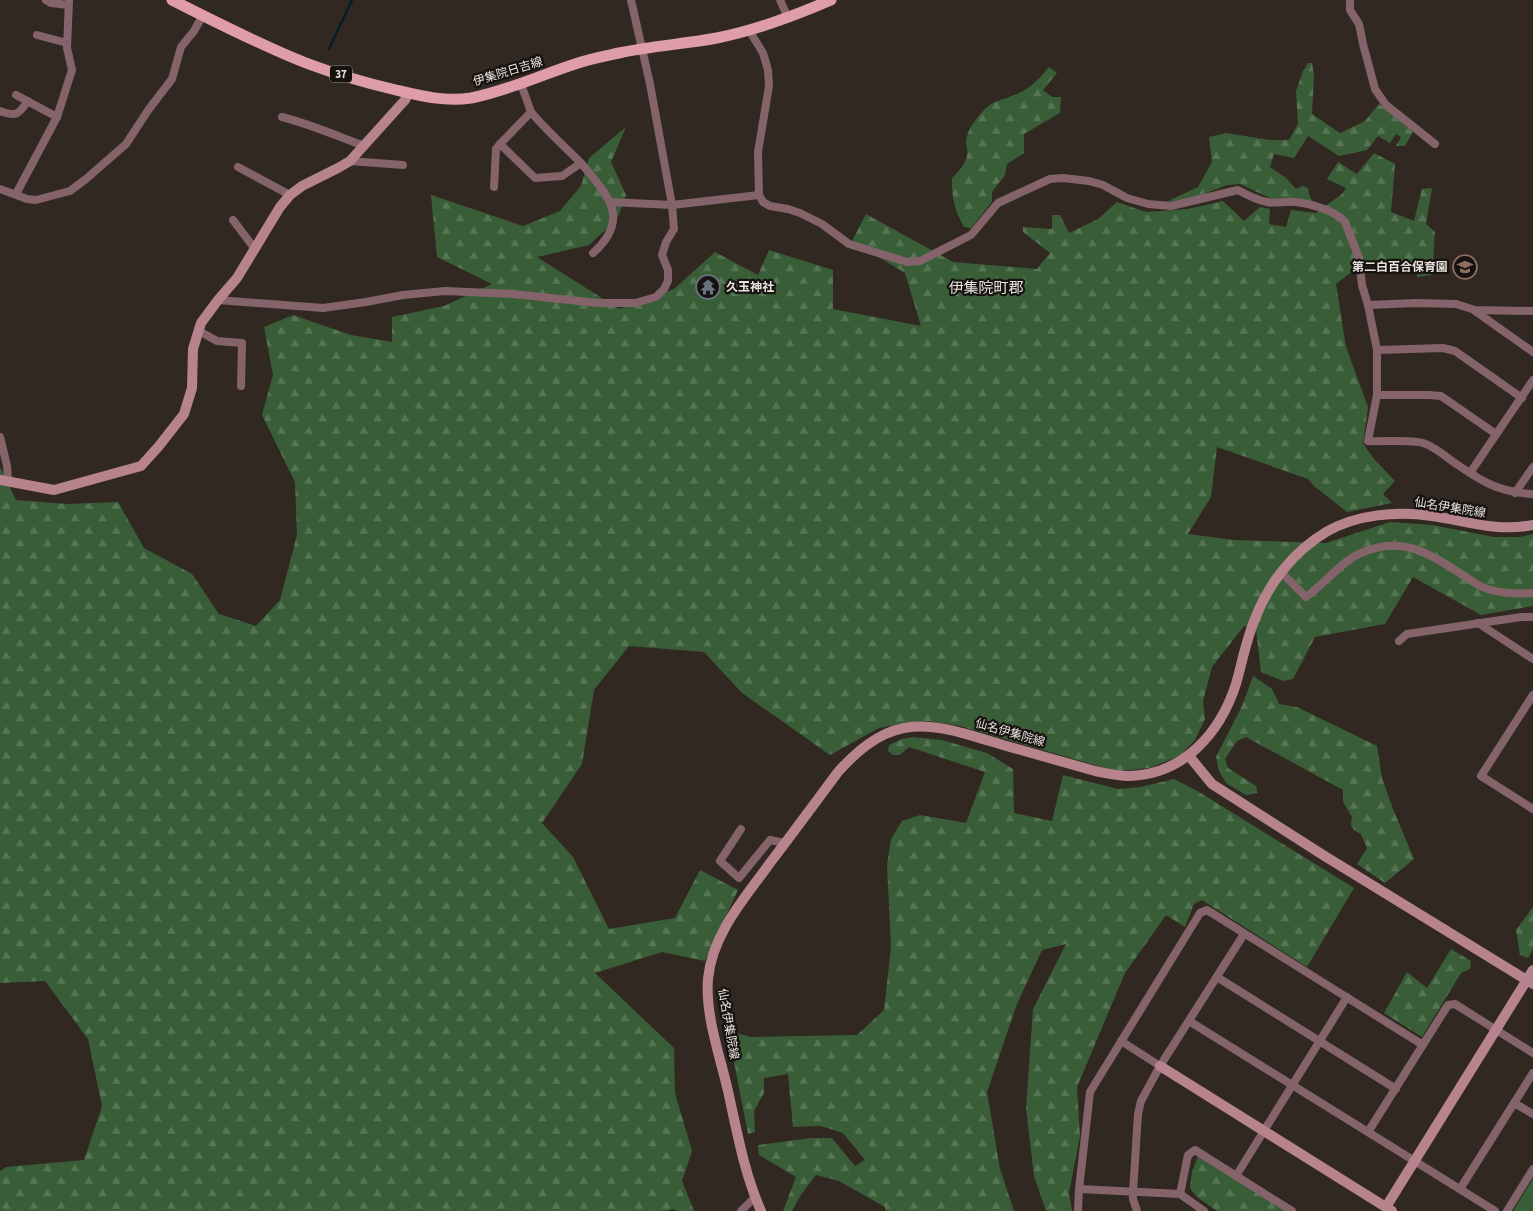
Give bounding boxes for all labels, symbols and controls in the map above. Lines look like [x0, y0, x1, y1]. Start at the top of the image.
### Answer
street label: 伊集院日吉線 [471, 53, 545, 91]
road number: 37 [330, 66, 352, 82]
school or university icon: 第二白百合保育園 [1452, 254, 1478, 280]
place label: 第二白百合保育園 [1352, 259, 1448, 276]
temple icon: 久玉神社 [695, 274, 721, 300]
district label: 伊集院町郡 [948, 278, 1024, 299]
place label: 久玉神社 [726, 279, 774, 296]
street label: 仙名伊集院線 [1413, 494, 1487, 522]
street label: 仙名伊集院線 [973, 715, 1047, 751]
street label: 仙名伊集院線 [713, 987, 743, 1061]

